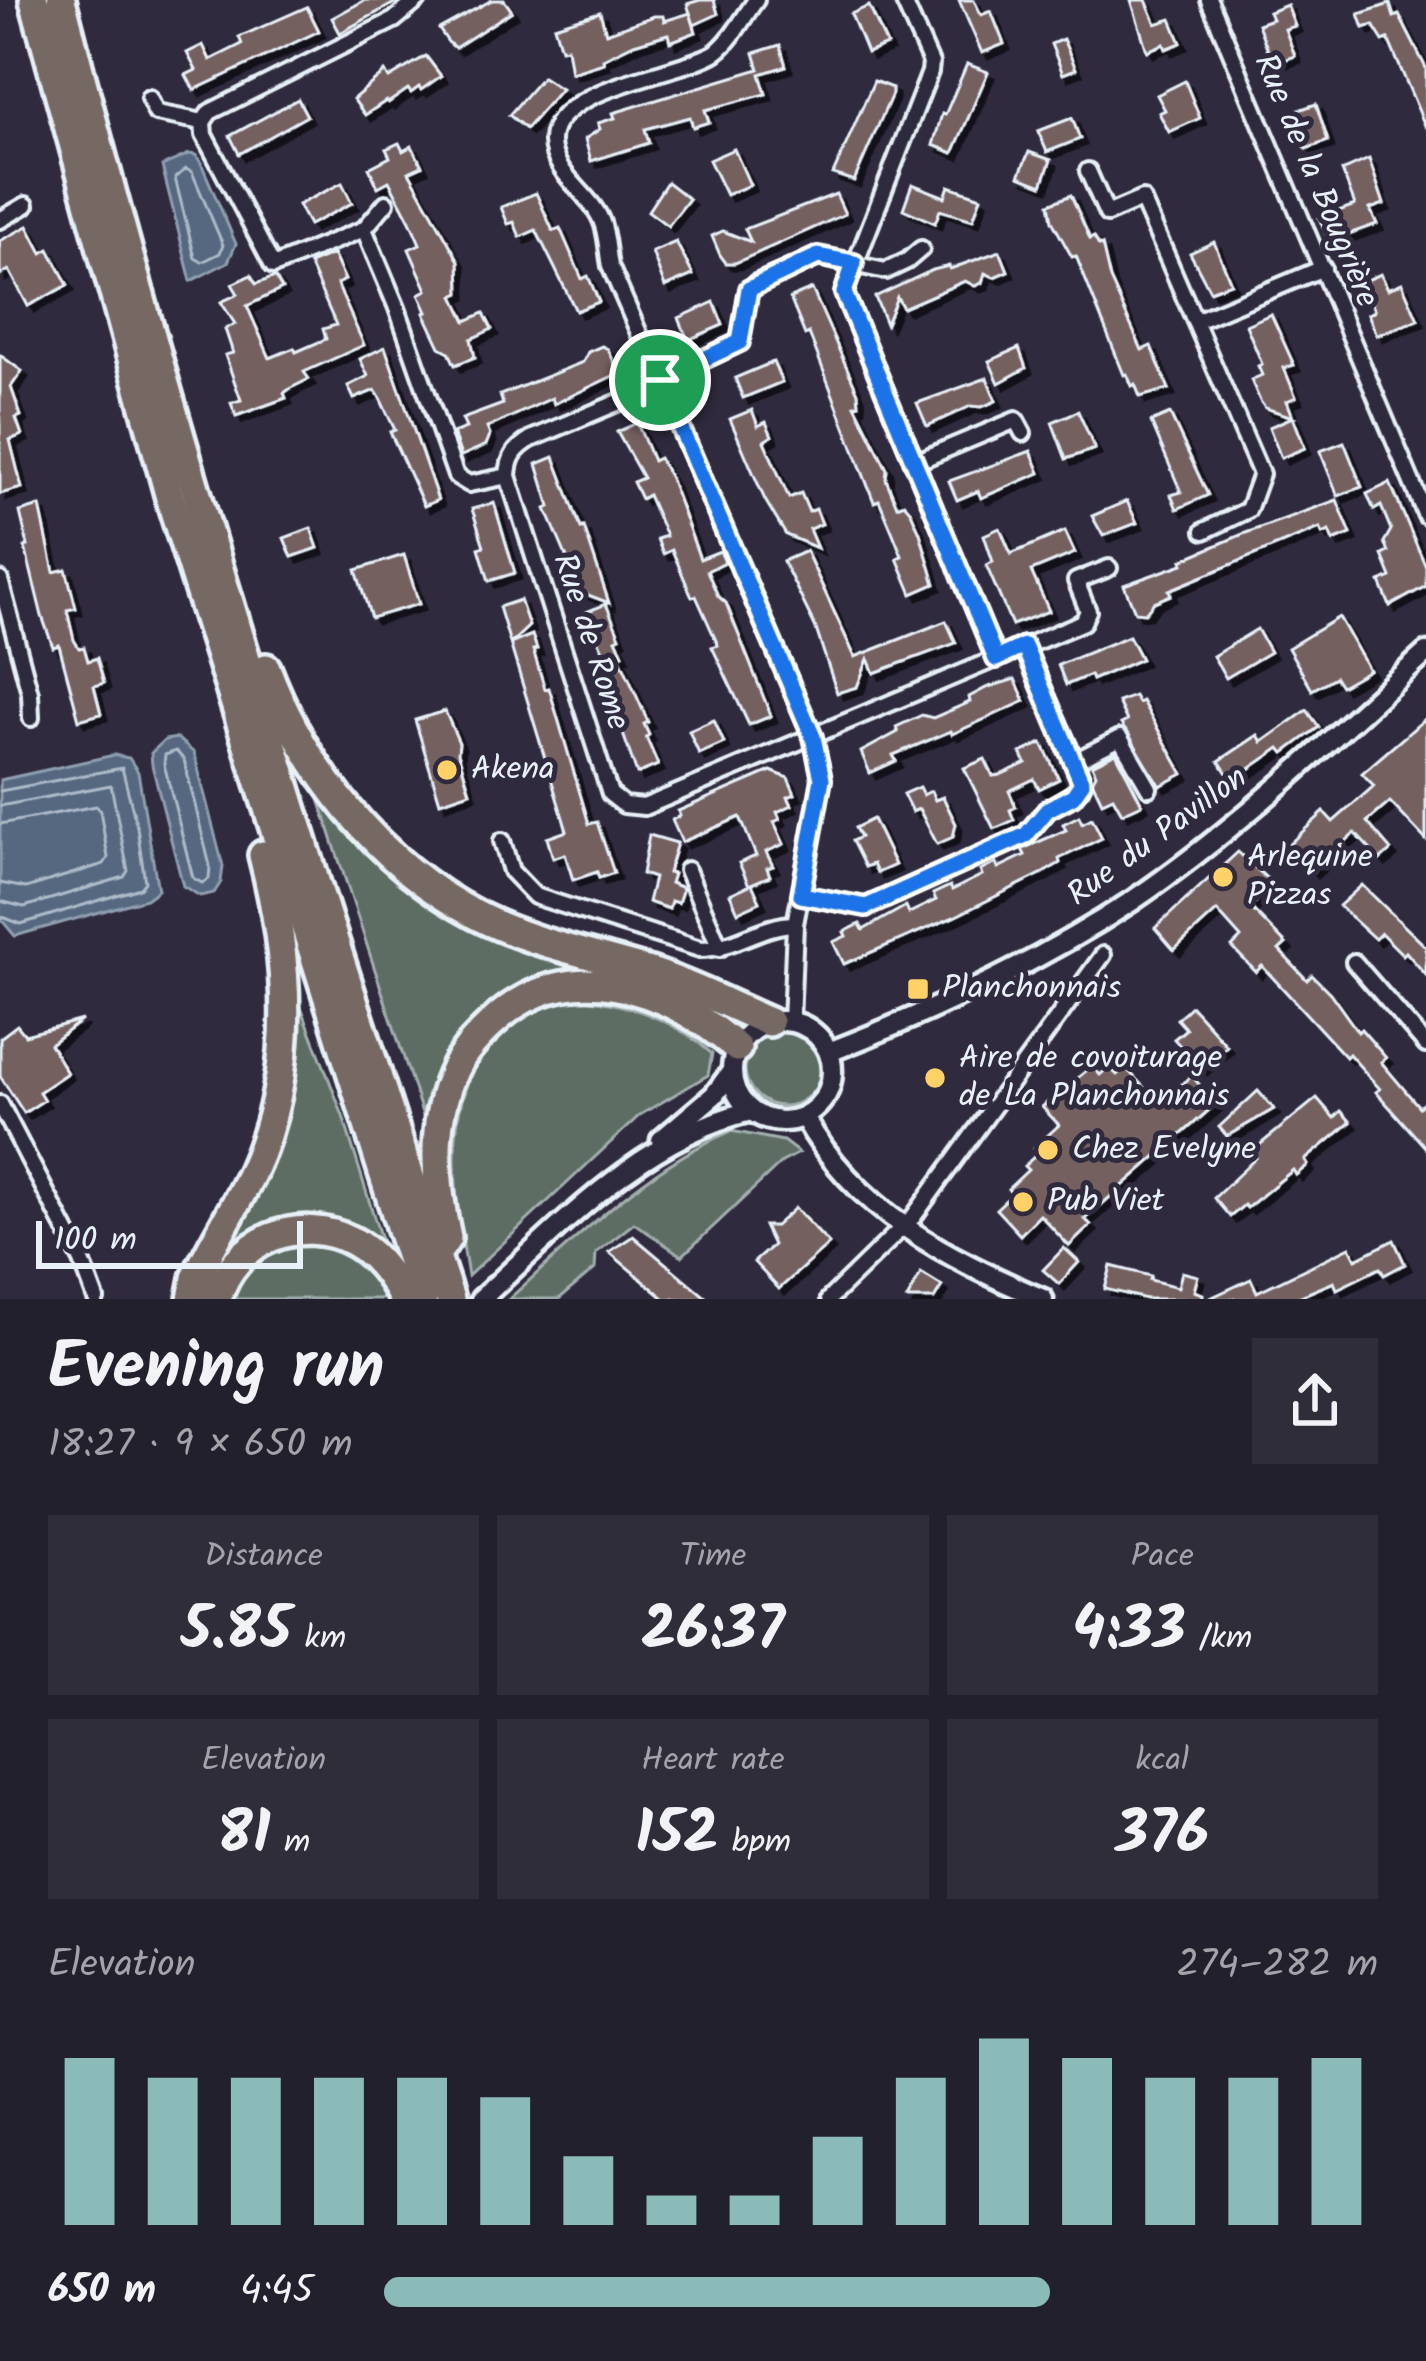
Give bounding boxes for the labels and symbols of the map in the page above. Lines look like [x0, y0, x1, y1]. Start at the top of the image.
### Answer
street label: Rue de la Bougrière [1238, 46, 1392, 316]
pin [609, 329, 711, 431]
street label: Rue de Rome [537, 547, 644, 737]
place label: Akena [471, 744, 554, 797]
street label: Rue du Pavillon [1056, 753, 1260, 921]
marker: Akena [434, 757, 460, 783]
place label: Arlequine Pizzas [1247, 832, 1373, 923]
marker: Arlequine Pizzas [1210, 864, 1236, 890]
place label: Planchonnais [942, 963, 1121, 1016]
marker: Planchonnais [905, 976, 931, 1002]
place label: Aire de covoiturage de La Planchonnais [959, 1033, 1229, 1124]
marker: Aire de covoiturage de La Planchonnais [922, 1065, 948, 1091]
place label: Chez Evelyne [1072, 1124, 1256, 1177]
marker: Chez Evelyne [1035, 1137, 1061, 1163]
place label: Pub Viet [1047, 1176, 1166, 1229]
marker: Pub Viet [1010, 1189, 1036, 1215]
scale bar [36, 1215, 303, 1268]

